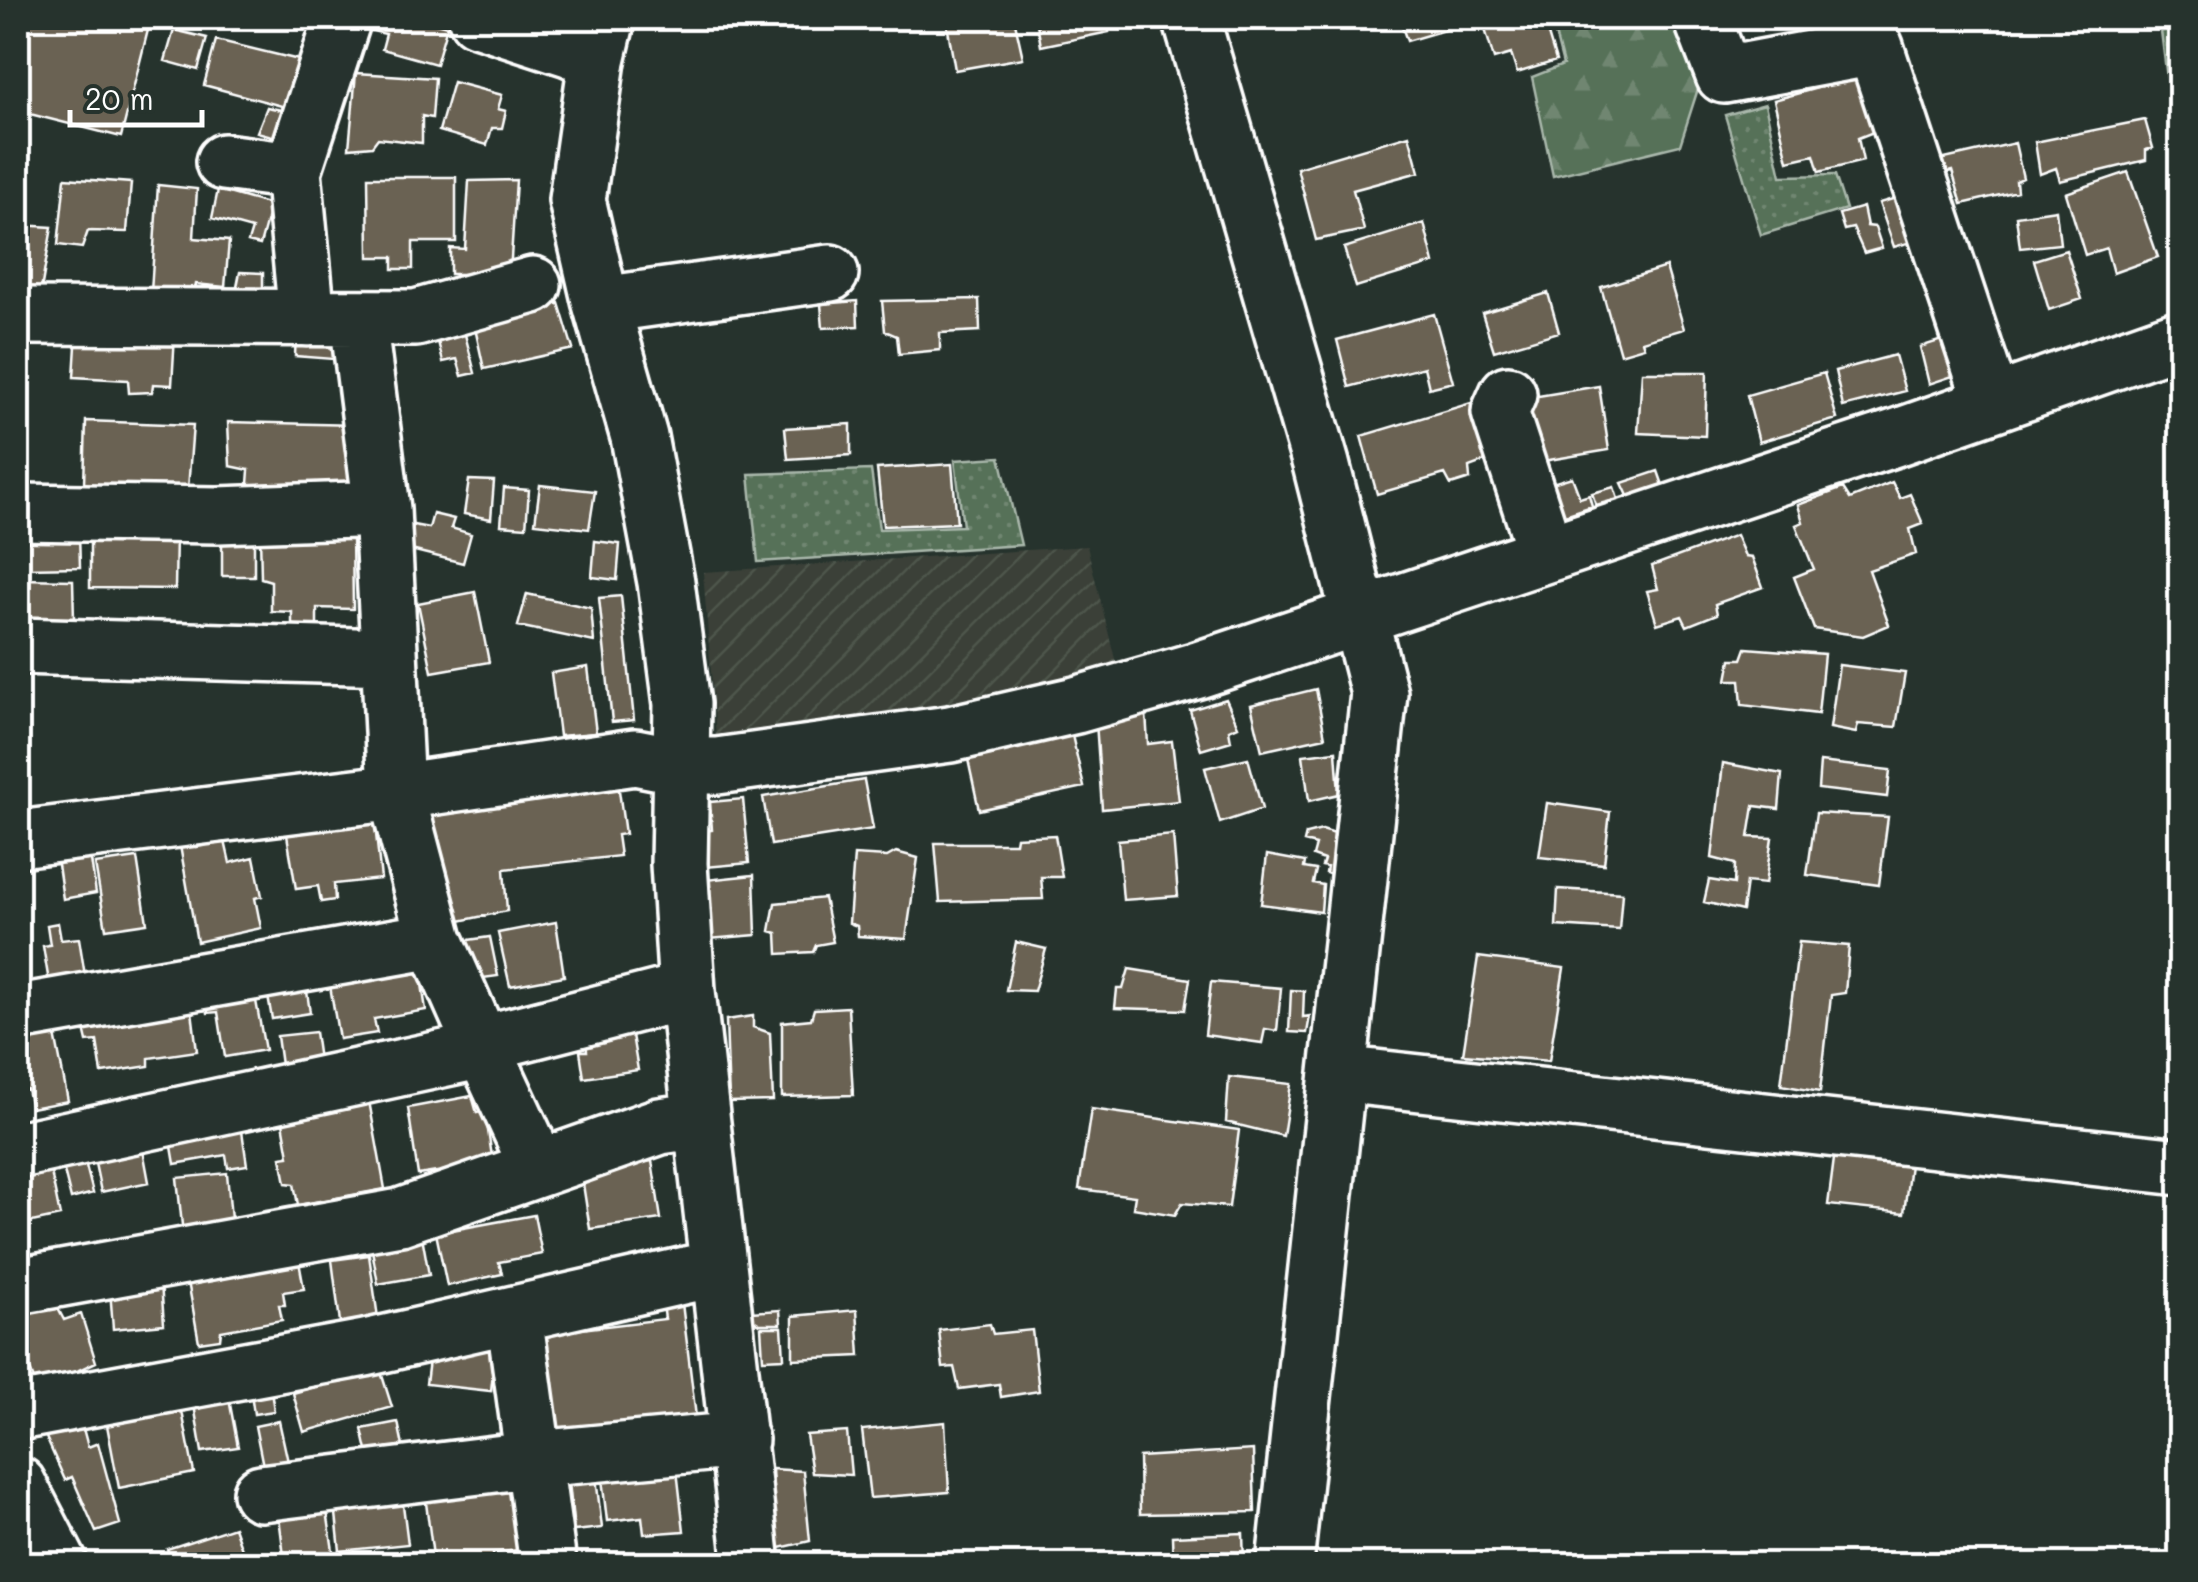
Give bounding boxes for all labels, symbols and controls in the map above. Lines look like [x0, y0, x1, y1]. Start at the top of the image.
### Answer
scale bar [70, 65, 202, 127]
text: 20 m [85, 78, 154, 118]

